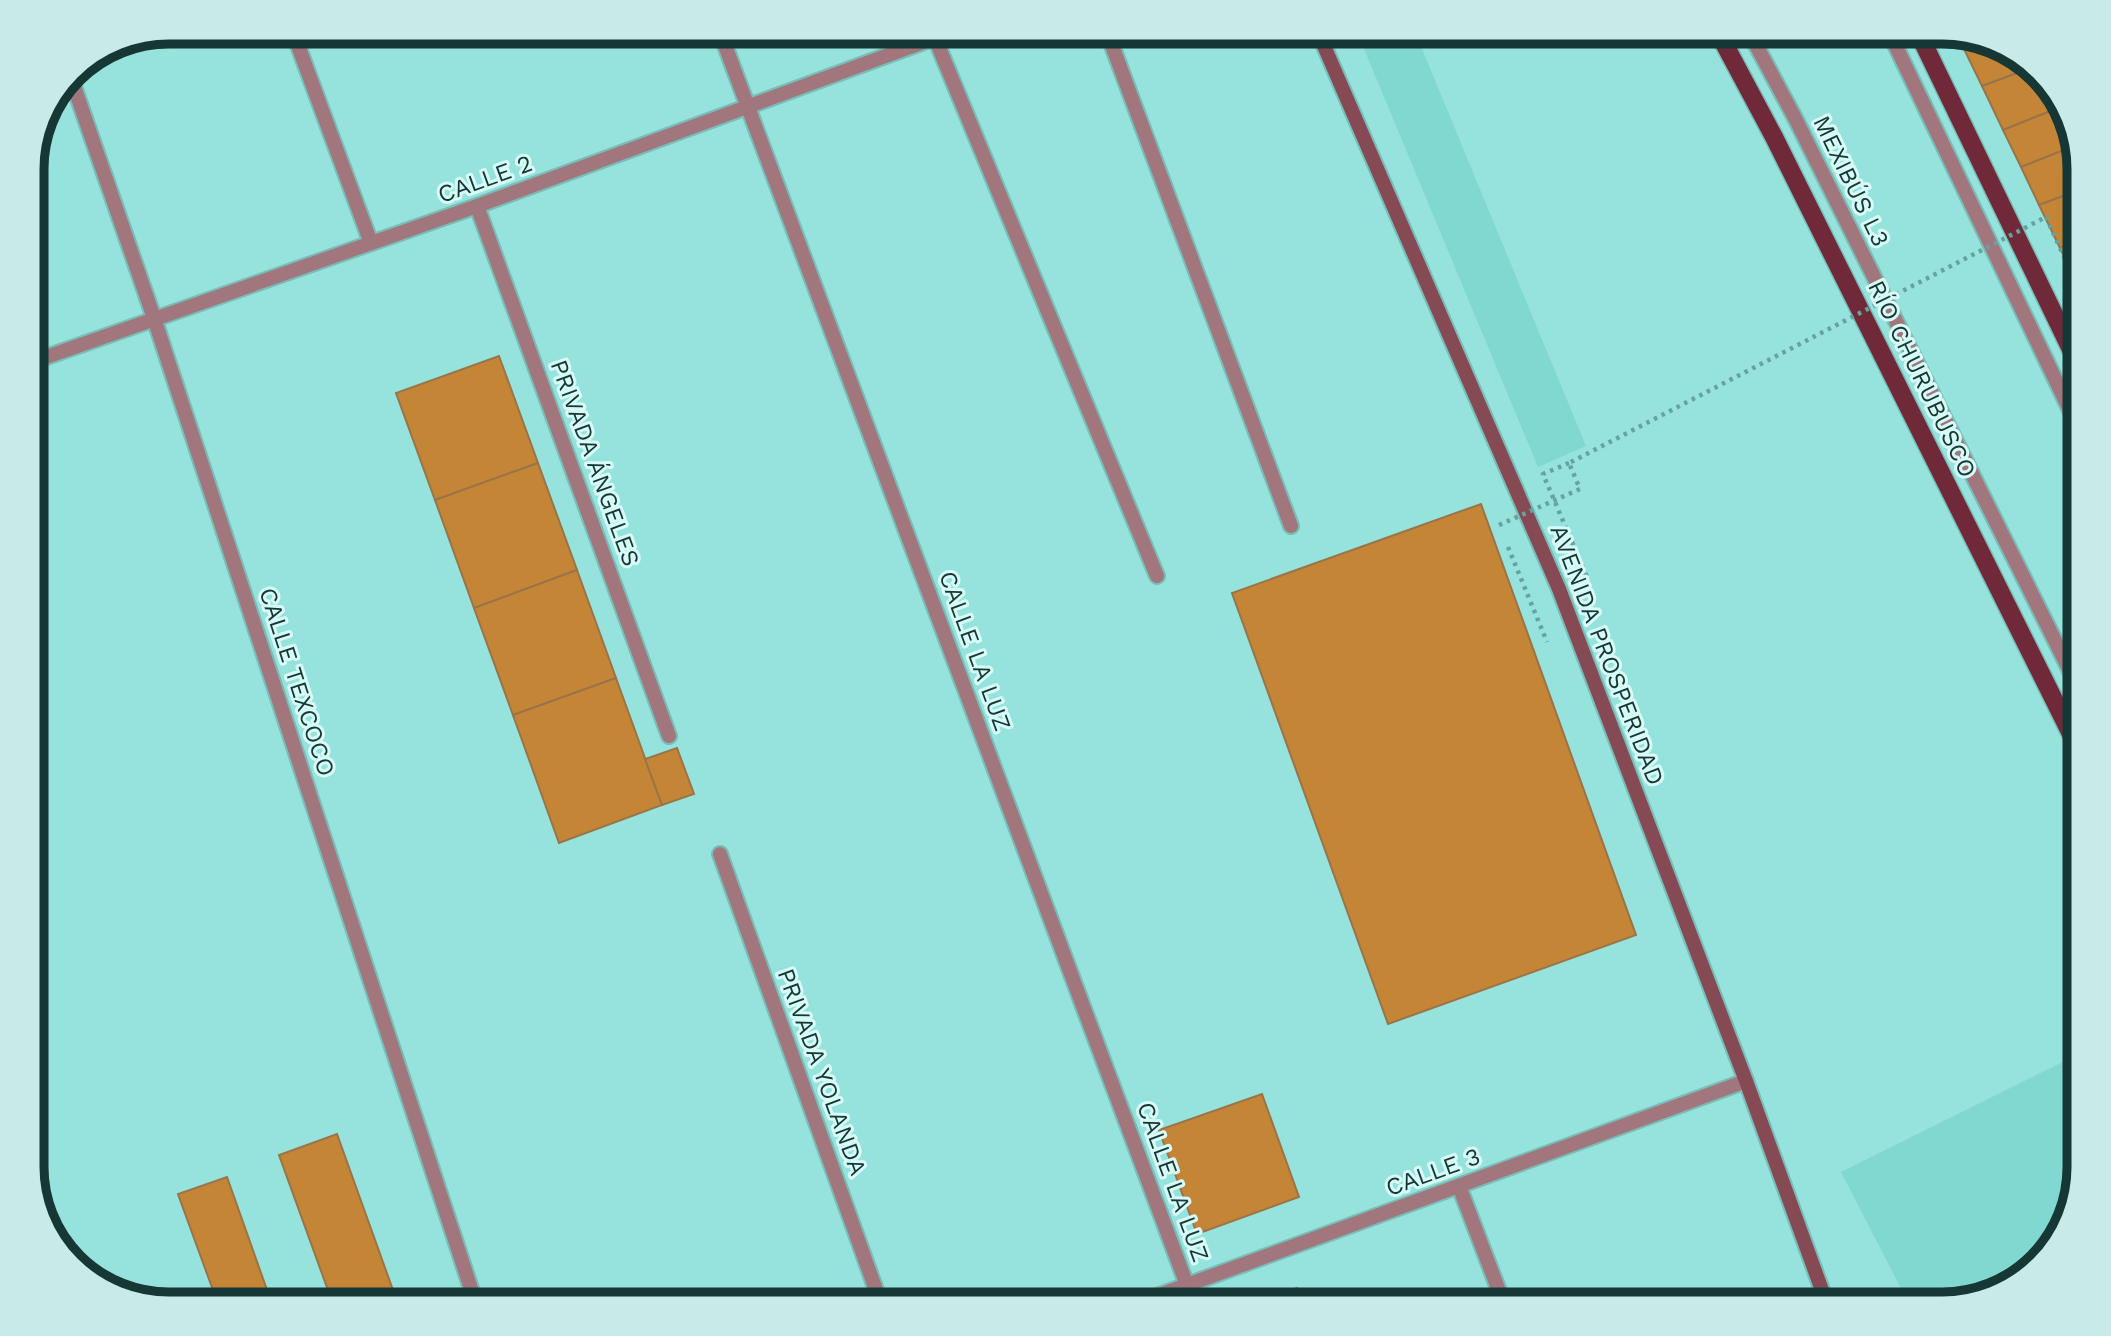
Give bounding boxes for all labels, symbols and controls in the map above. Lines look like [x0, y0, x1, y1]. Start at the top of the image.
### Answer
street label: MEXIBÚS L3 [1807, 111, 1895, 251]
street label: CALLE 2 [434, 149, 536, 209]
street label: RÍO CHURUBUSCO [1862, 276, 1982, 482]
street label: PRIVADA ÁNGELES [545, 356, 645, 570]
street label: AVENIDA PROSPERIDAD [1544, 521, 1670, 789]
street label: CALLE LA LUZ [933, 567, 1017, 735]
street label: CALLE TEXCOCO [253, 584, 341, 780]
street label: PRIVADA YOLANDA [772, 965, 873, 1179]
street label: CALLE LA LUZ [1131, 1098, 1215, 1266]
street label: CALLE 3 [1382, 1142, 1484, 1202]

